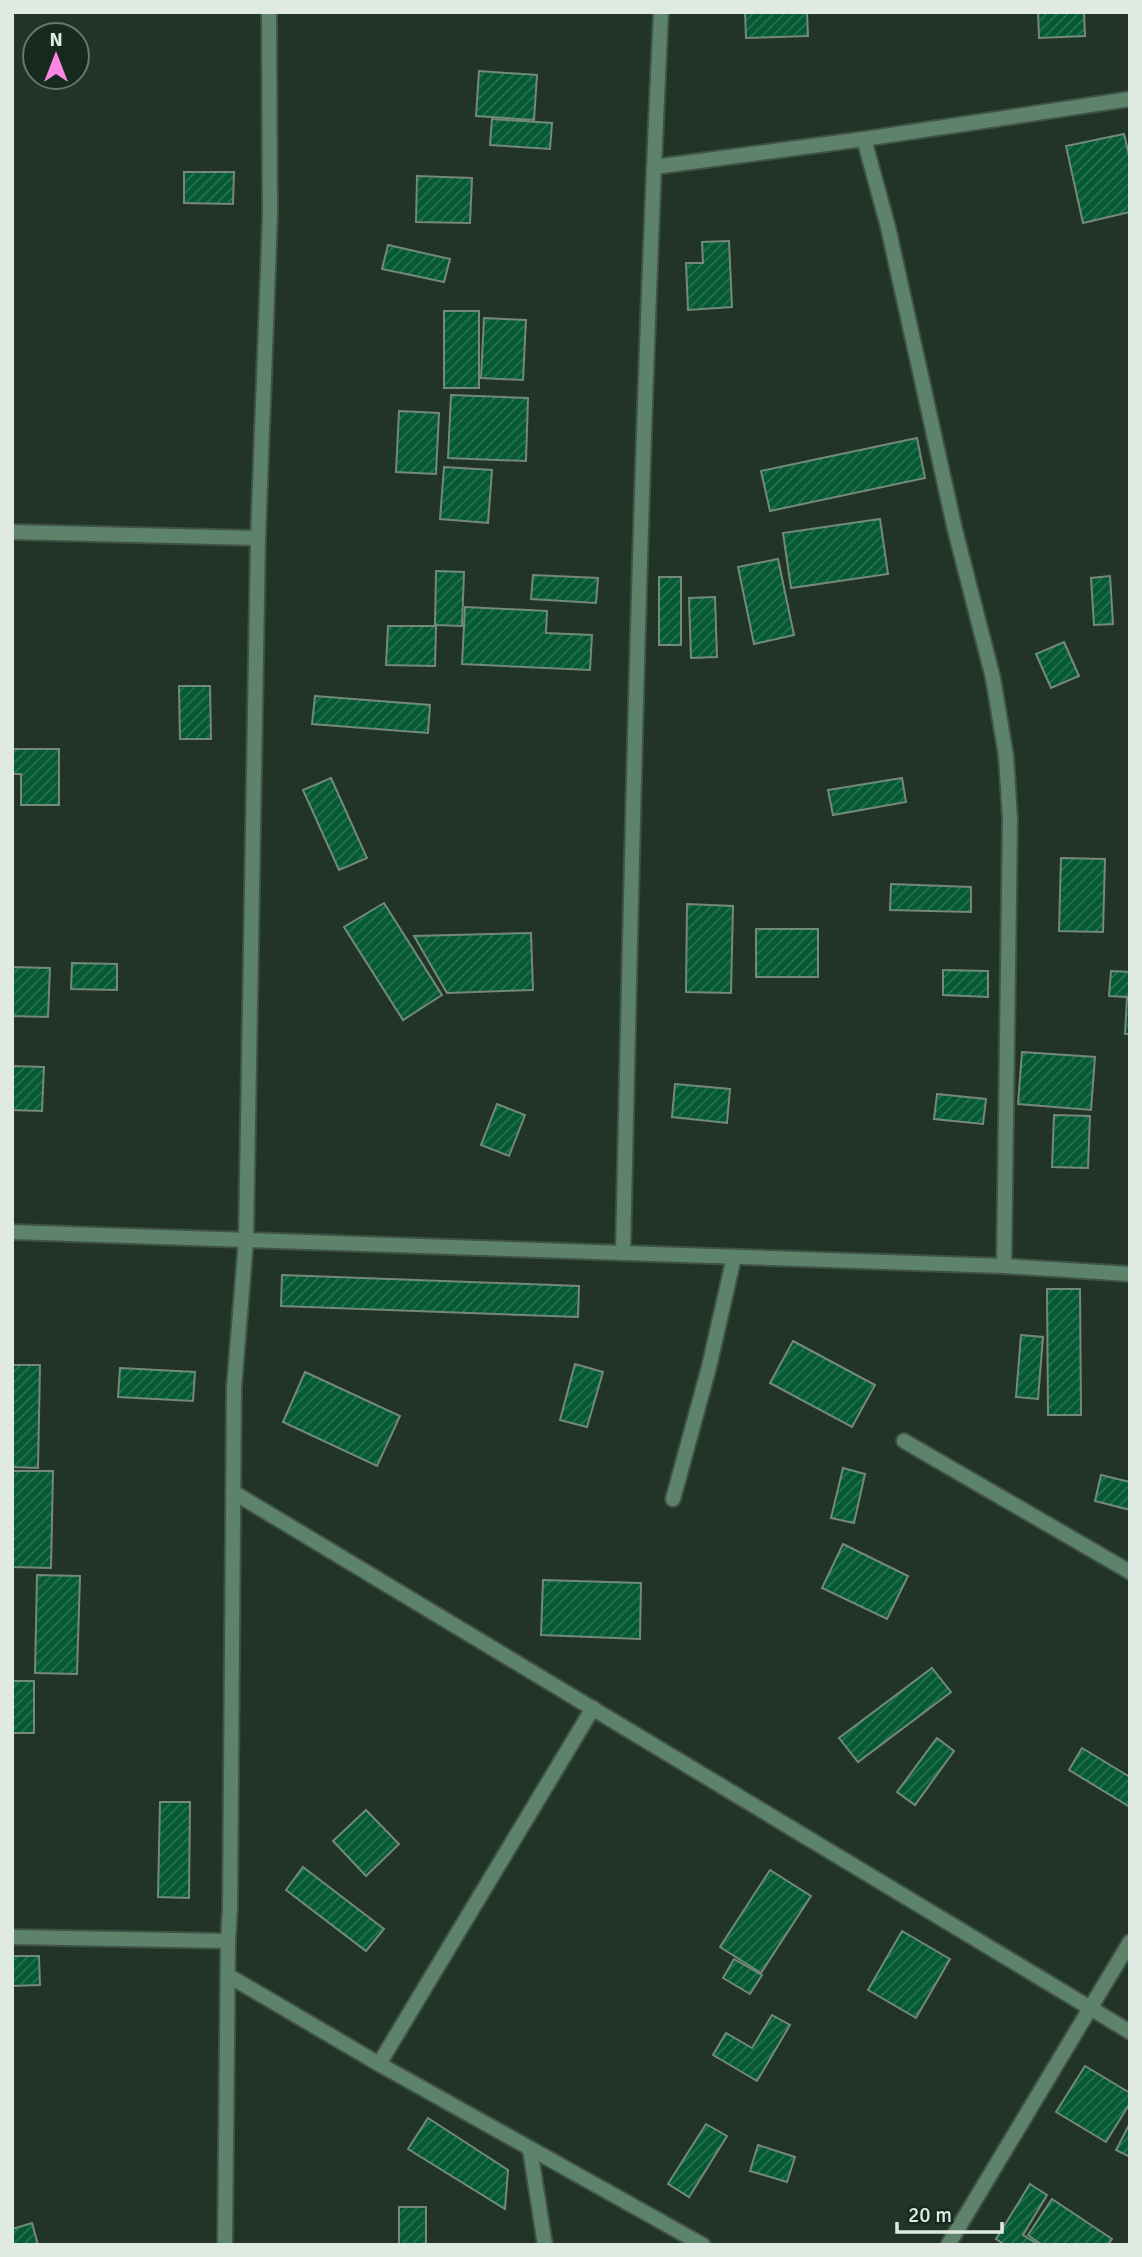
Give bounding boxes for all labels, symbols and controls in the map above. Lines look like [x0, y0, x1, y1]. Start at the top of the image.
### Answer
north arrow [21, 21, 91, 91]
text: N [49, 28, 63, 52]
scale bar [897, 2190, 1002, 2234]
text: 20 m [908, 2202, 952, 2228]

